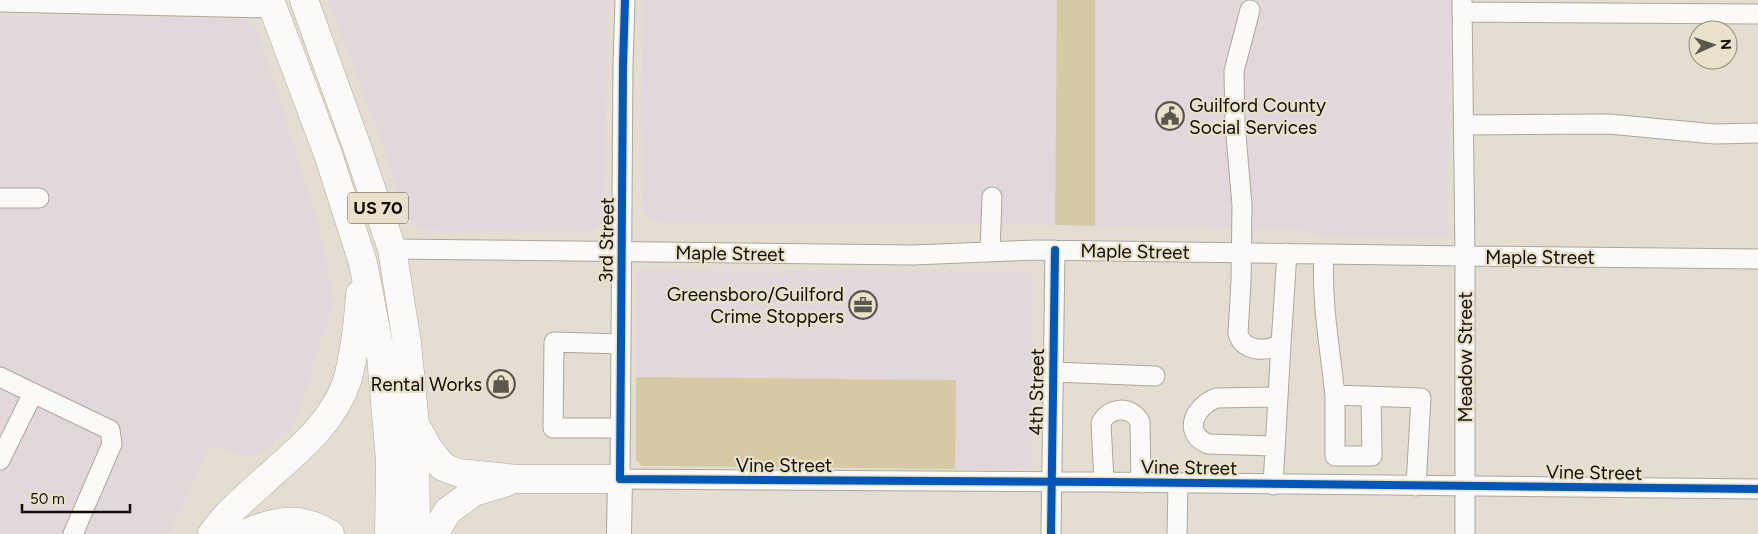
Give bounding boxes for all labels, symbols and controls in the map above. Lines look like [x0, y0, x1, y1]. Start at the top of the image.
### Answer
north arrow [1688, 20, 1738, 70]
text: N [1717, 38, 1734, 50]
place label: Guilford County Social Services [1189, 94, 1326, 139]
public building icon: Guilford County Social Services [1155, 101, 1185, 131]
road number: US 70 [348, 192, 408, 224]
street label: 3rd Street [594, 197, 619, 283]
street label: Maple Street [1080, 239, 1190, 264]
street label: Maple Street [675, 241, 785, 266]
street label: Maple Street [1485, 246, 1595, 269]
place label: Greensboro/Guilford Crime Stoppers [667, 283, 844, 328]
office icon: Greensboro/Guilford Crime Stoppers [848, 290, 878, 320]
street label: Meadow Street [1454, 292, 1477, 422]
street label: 4th Street [1024, 348, 1049, 436]
shop icon: Rental Works [486, 369, 516, 399]
place label: Rental Works [370, 373, 482, 396]
street label: Vine Street [736, 454, 832, 477]
street label: Vine Street [1141, 455, 1237, 480]
street label: Vine Street [1546, 460, 1642, 485]
scale bar [22, 482, 130, 514]
text: 50 m [30, 490, 65, 508]

